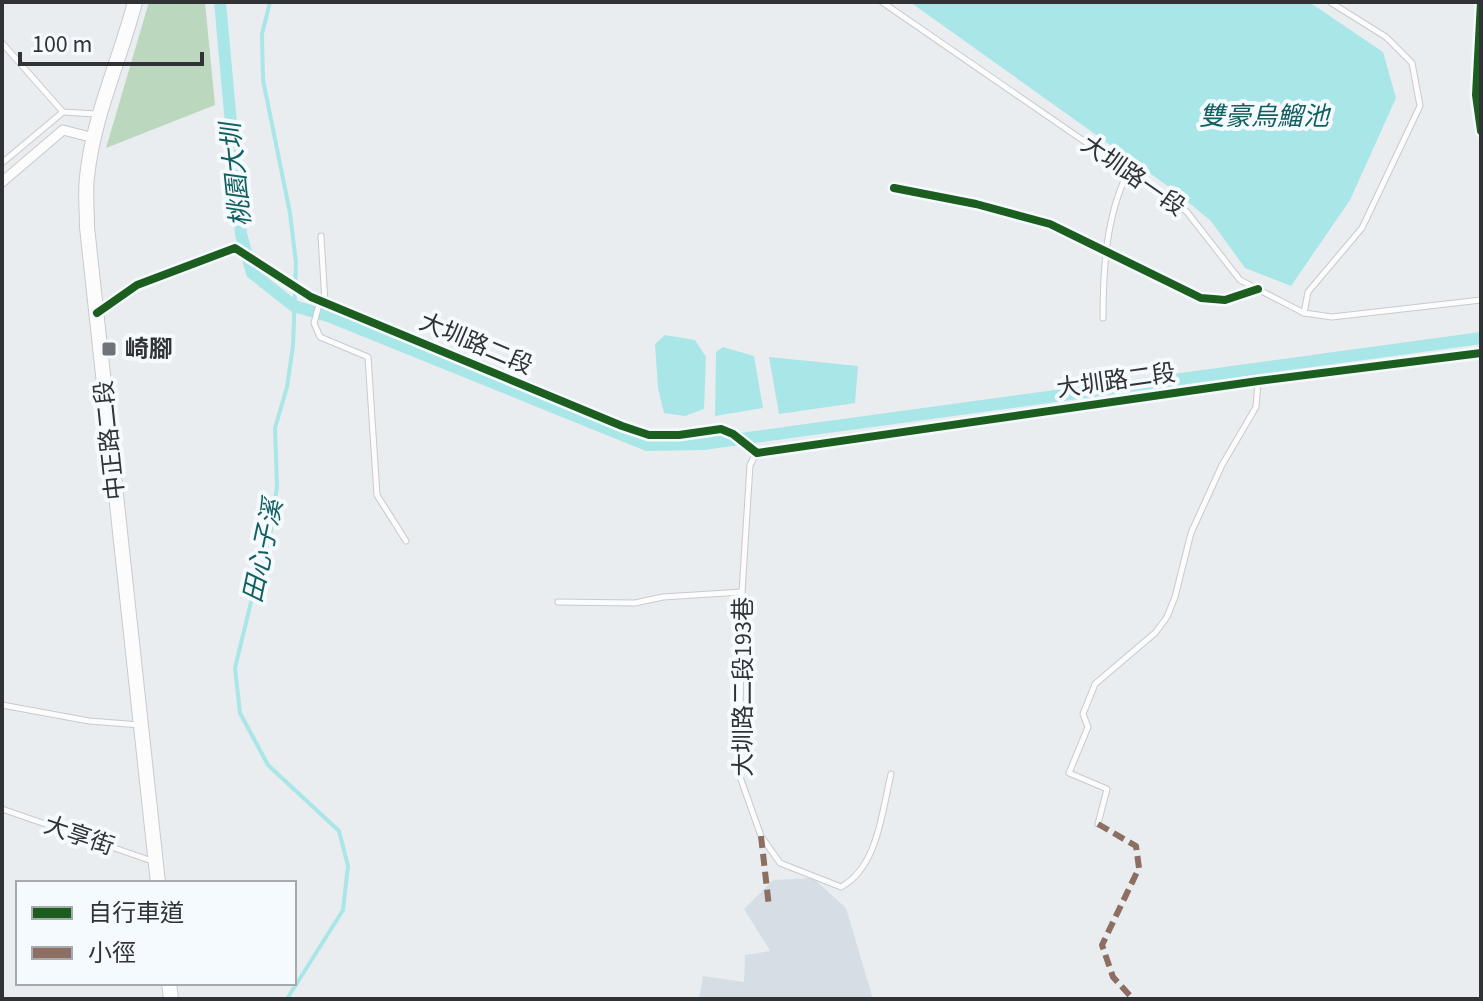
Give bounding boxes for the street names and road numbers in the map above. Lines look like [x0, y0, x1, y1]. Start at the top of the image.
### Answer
street label: 大圳路一段 [1074, 127, 1192, 225]
street label: 大圳路二段 [414, 304, 538, 384]
street label: 大圳路二段 [1054, 355, 1178, 407]
street label: 中正路二段 [86, 378, 134, 502]
street label: 大圳路二段193巷 [726, 597, 761, 777]
street label: 大享街 [39, 808, 119, 864]

